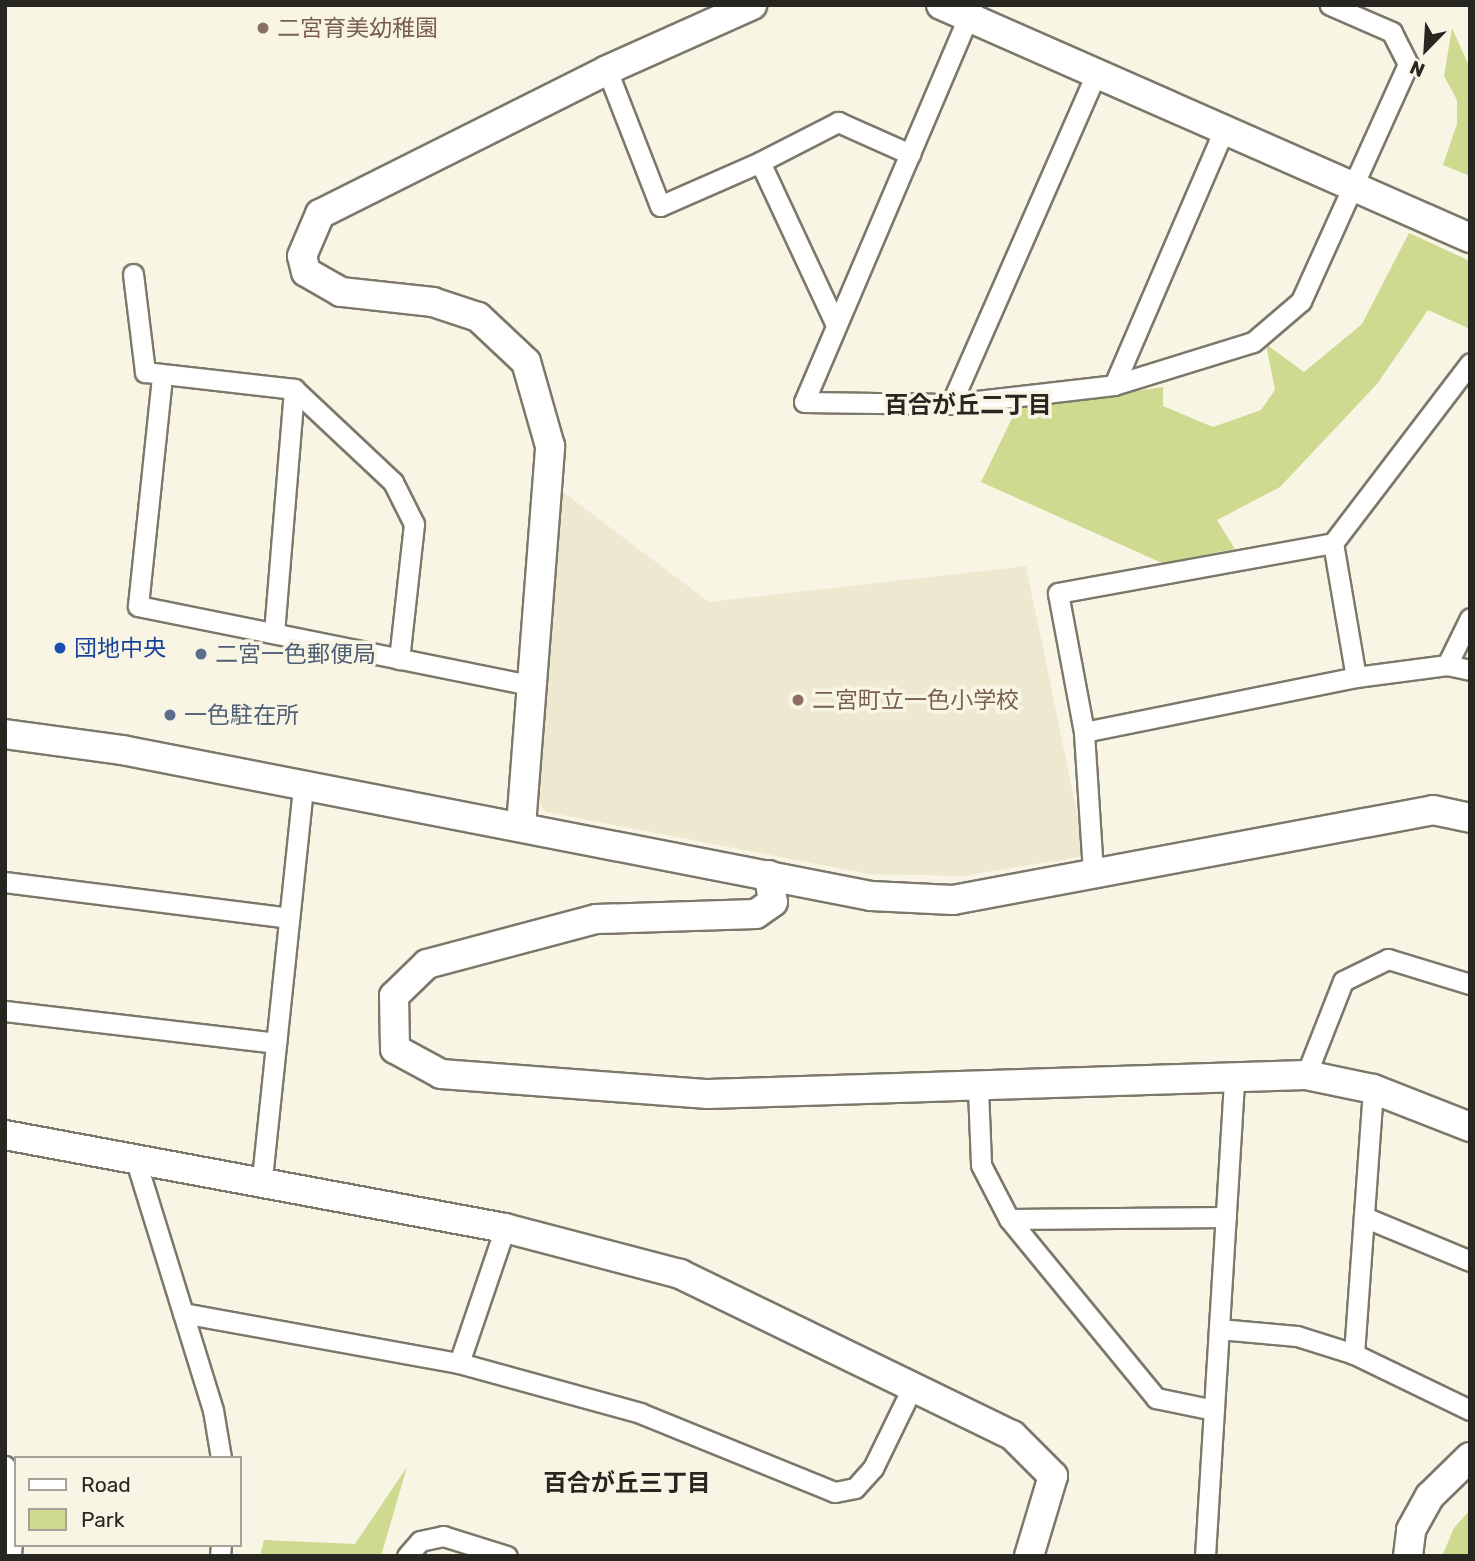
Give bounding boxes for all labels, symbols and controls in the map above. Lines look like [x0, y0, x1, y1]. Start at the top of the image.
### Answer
place label: 二宮育美幼稚園 [277, 14, 438, 42]
north arrow [1391, 14, 1461, 84]
marker: 二宮育美幼稚園 [255, 20, 271, 36]
text: N [1406, 55, 1428, 82]
district label: 百合が丘二丁目 [884, 392, 1052, 420]
place label: 団地中央 [74, 634, 166, 662]
marker: 団地中央 [52, 640, 68, 656]
place label: 二宮一色郵便局 [215, 640, 376, 668]
marker: 二宮一色郵便局 [193, 646, 209, 662]
place label: 二宮町立一色小学校 [812, 686, 1019, 714]
marker: 二宮町立一色小学校 [790, 692, 806, 708]
place label: 一色駐在所 [184, 701, 299, 729]
marker: 一色駐在所 [162, 707, 178, 723]
legend [14, 1456, 242, 1547]
district label: 百合が丘三丁目 [543, 1470, 711, 1498]
text: Road [81, 1472, 131, 1497]
text: Park [81, 1507, 125, 1532]

